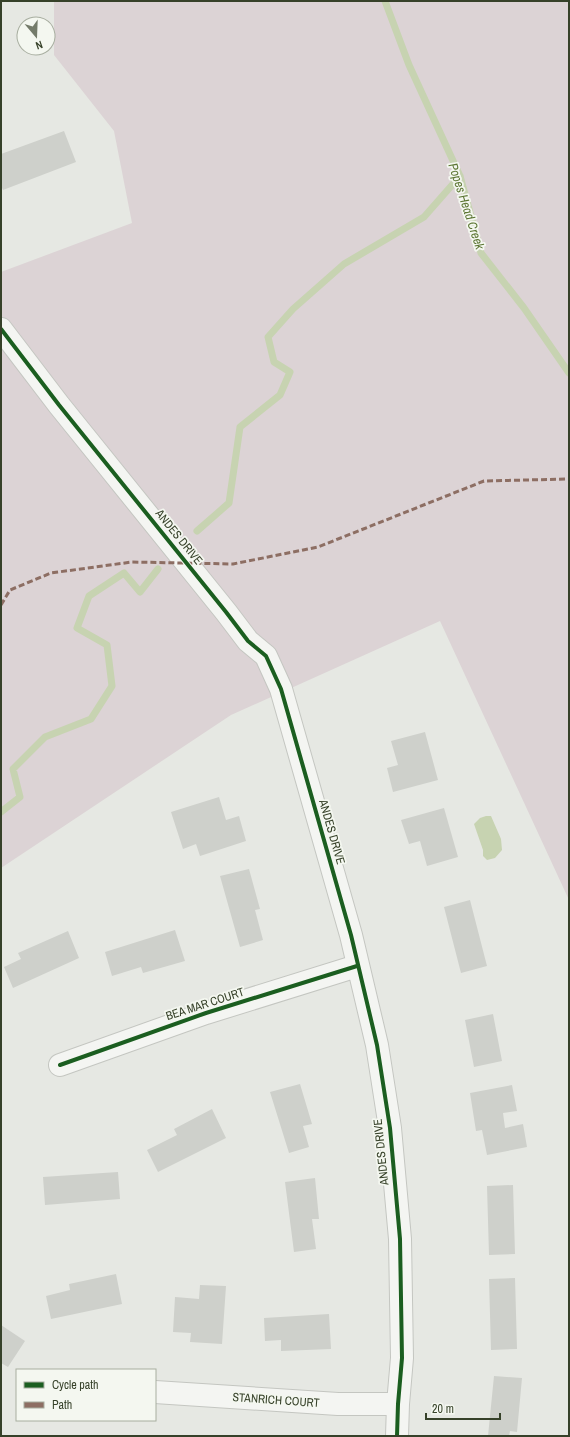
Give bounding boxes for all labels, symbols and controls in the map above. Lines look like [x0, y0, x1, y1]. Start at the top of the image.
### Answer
north arrow [16, 16, 56, 56]
text: N [34, 38, 45, 53]
water label: Popes Head Creek [445, 161, 489, 252]
street label: ANDES DRIVE [151, 505, 206, 568]
street label: ANDES DRIVE [315, 797, 349, 866]
street label: BEA MAR COURT [164, 984, 246, 1024]
street label: ANDES DRIVE [370, 1118, 393, 1187]
legend [16, 1369, 156, 1421]
text: Cycle path [52, 1377, 99, 1393]
street label: STANRICH COURT [232, 1389, 320, 1411]
scale bar [426, 1395, 500, 1421]
text: Path [52, 1397, 72, 1413]
text: 20 m [432, 1401, 454, 1417]

